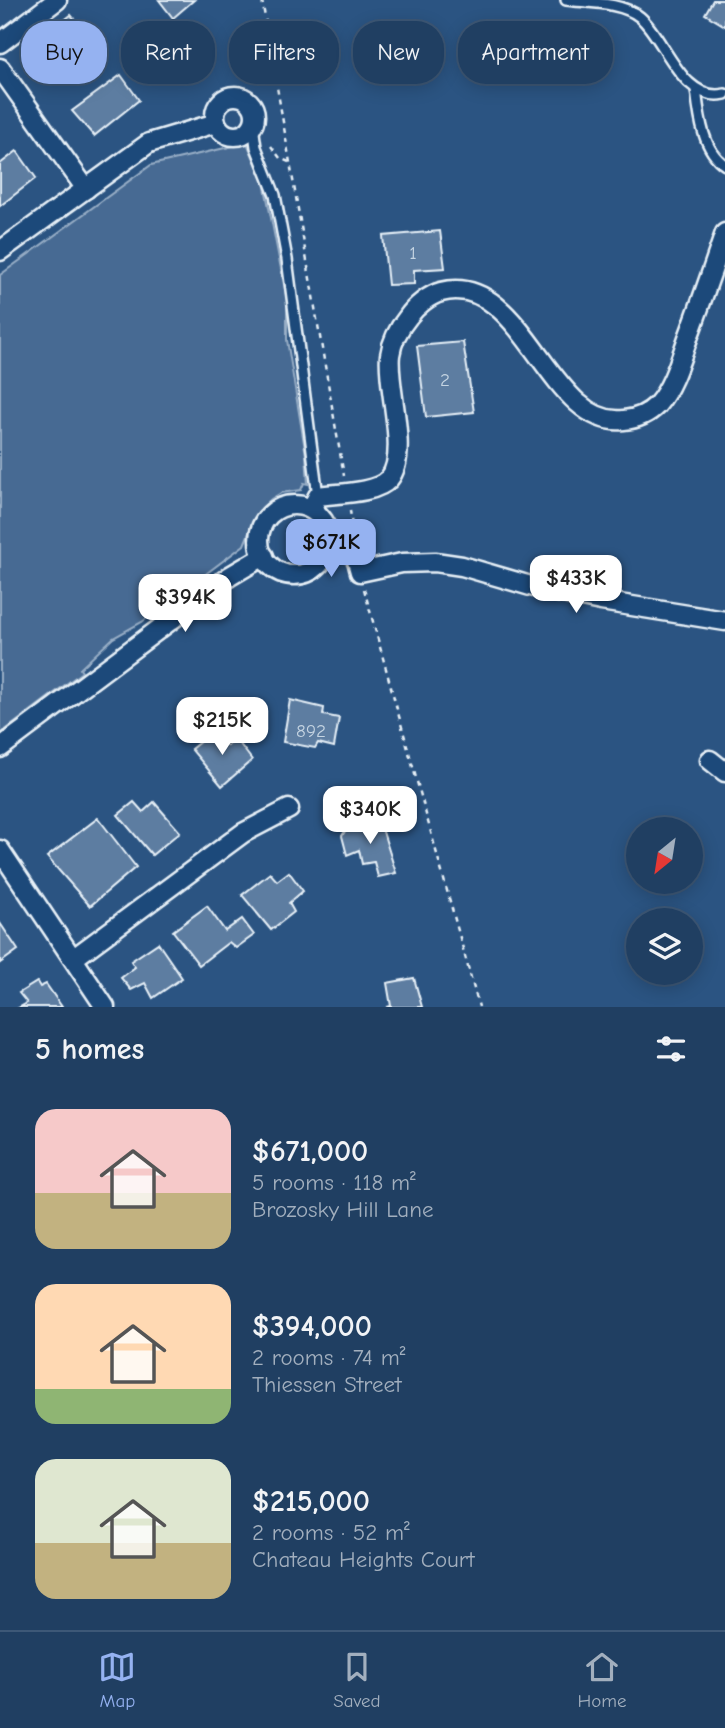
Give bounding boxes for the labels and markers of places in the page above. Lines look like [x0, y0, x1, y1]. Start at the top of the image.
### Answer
pin: $671K [282, 520, 380, 579]
pin: $433K [527, 556, 625, 615]
pin: $394K [136, 574, 234, 634]
pin: $215K [173, 698, 271, 757]
pin: $340K [321, 786, 419, 846]

